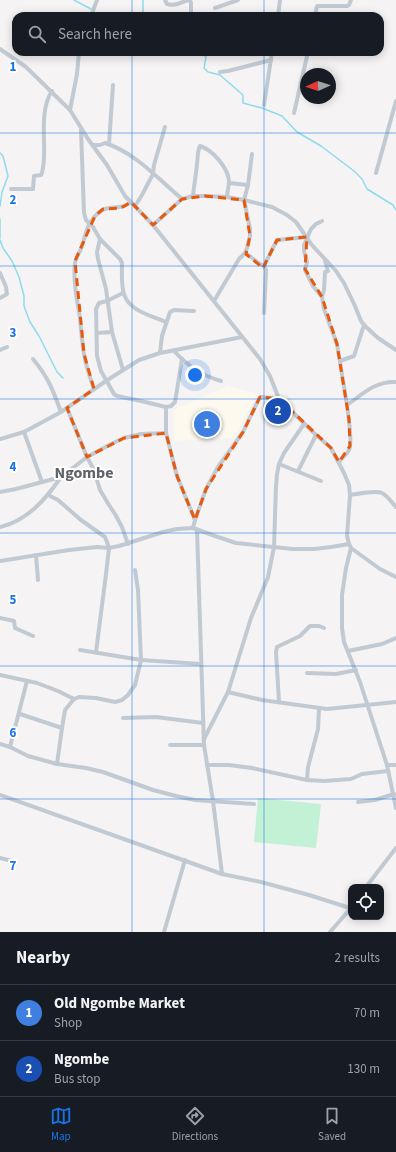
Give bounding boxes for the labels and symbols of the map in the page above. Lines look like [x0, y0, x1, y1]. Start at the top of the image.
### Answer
text: 1 [10, 58, 17, 76]
north arrow [300, 68, 336, 104]
text: 2 [10, 191, 17, 209]
text: 3 [10, 324, 17, 342]
your location [185, 365, 205, 385]
pin: 2 [265, 396, 291, 426]
pin: 1 [194, 409, 220, 439]
text: 4 [10, 458, 17, 476]
district label: Ngombe [55, 462, 113, 484]
text: 5 [10, 591, 17, 609]
text: 6 [10, 724, 17, 742]
text: 7 [10, 857, 17, 875]

